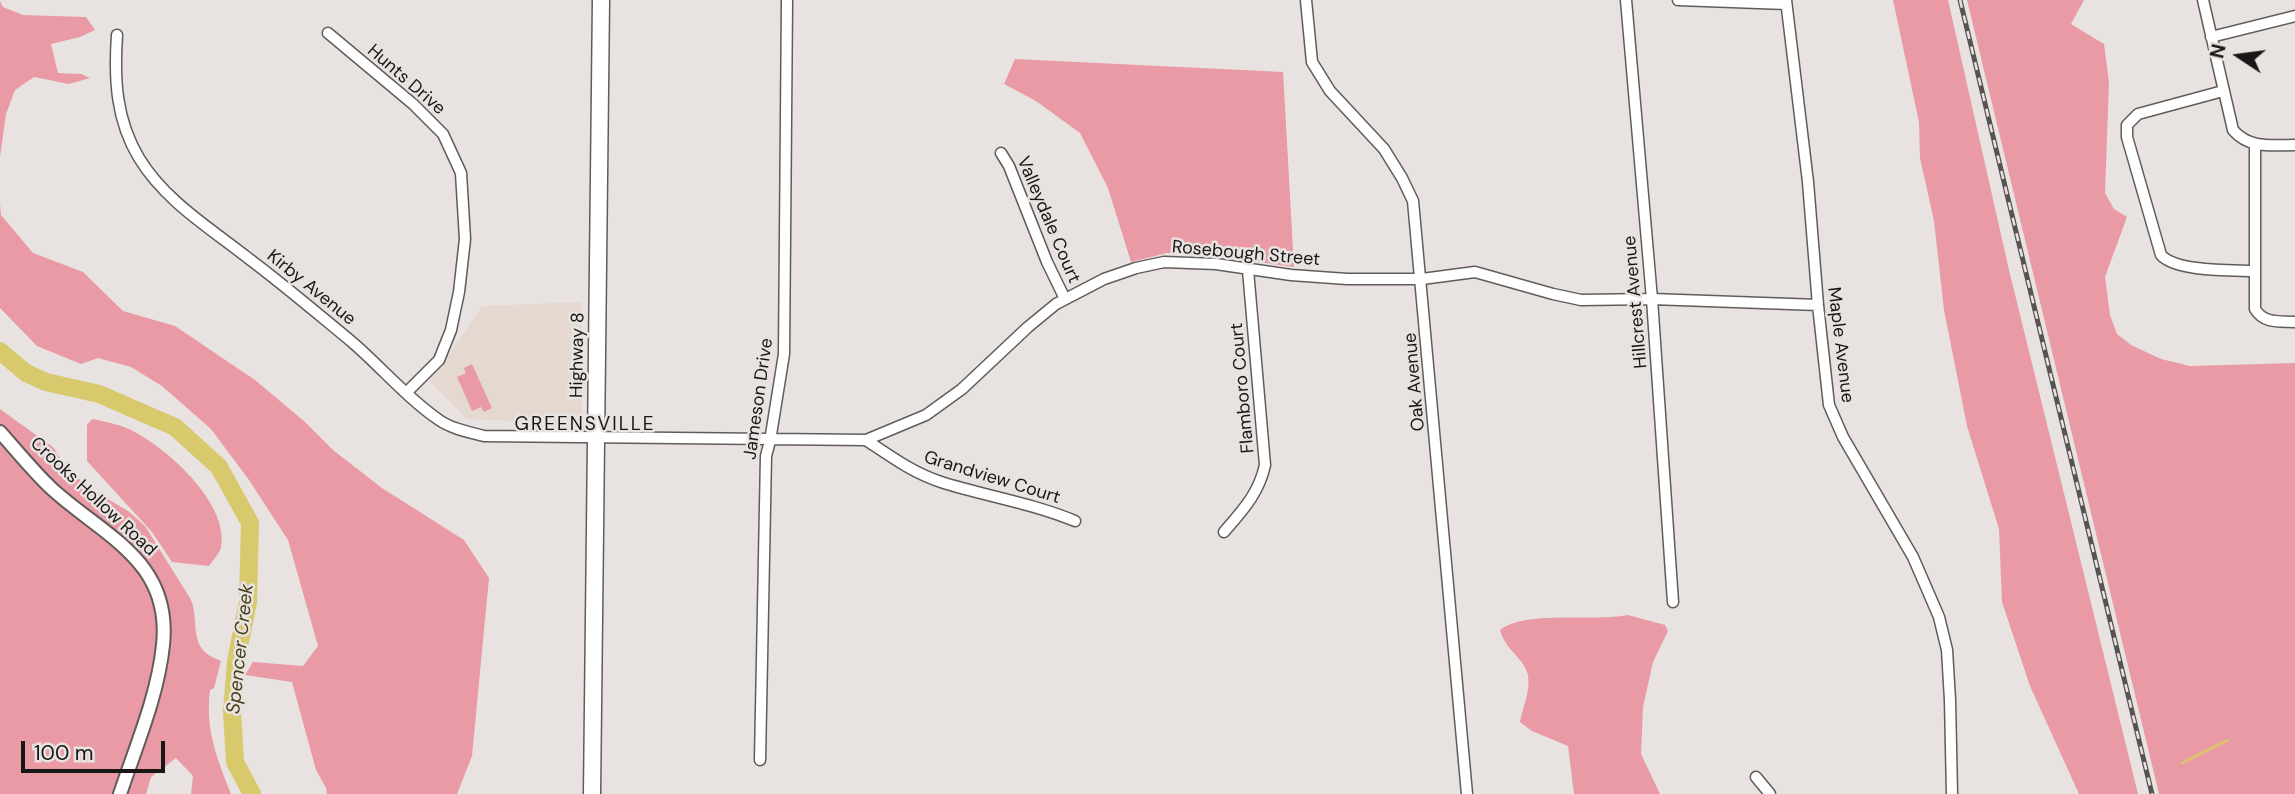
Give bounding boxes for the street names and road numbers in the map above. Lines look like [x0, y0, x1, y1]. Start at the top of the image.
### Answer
street label: Hunts Drive [363, 40, 449, 120]
street label: Valleydale Court [1012, 153, 1084, 287]
street label: Hillcrest Avenue [1619, 235, 1653, 369]
street label: Rosebough Street [1171, 237, 1321, 271]
street label: Kirby Avenue [262, 246, 360, 330]
street label: Maple Avenue [1822, 286, 1858, 404]
street label: Highway 8 [566, 312, 590, 398]
street label: Flamboro Court [1227, 322, 1259, 454]
street label: Oak Avenue [1400, 332, 1430, 432]
street label: Jameson Drive [740, 337, 778, 461]
street label: Crooks Hollow Road [25, 433, 161, 561]
street label: Grandview Court [921, 447, 1063, 509]

